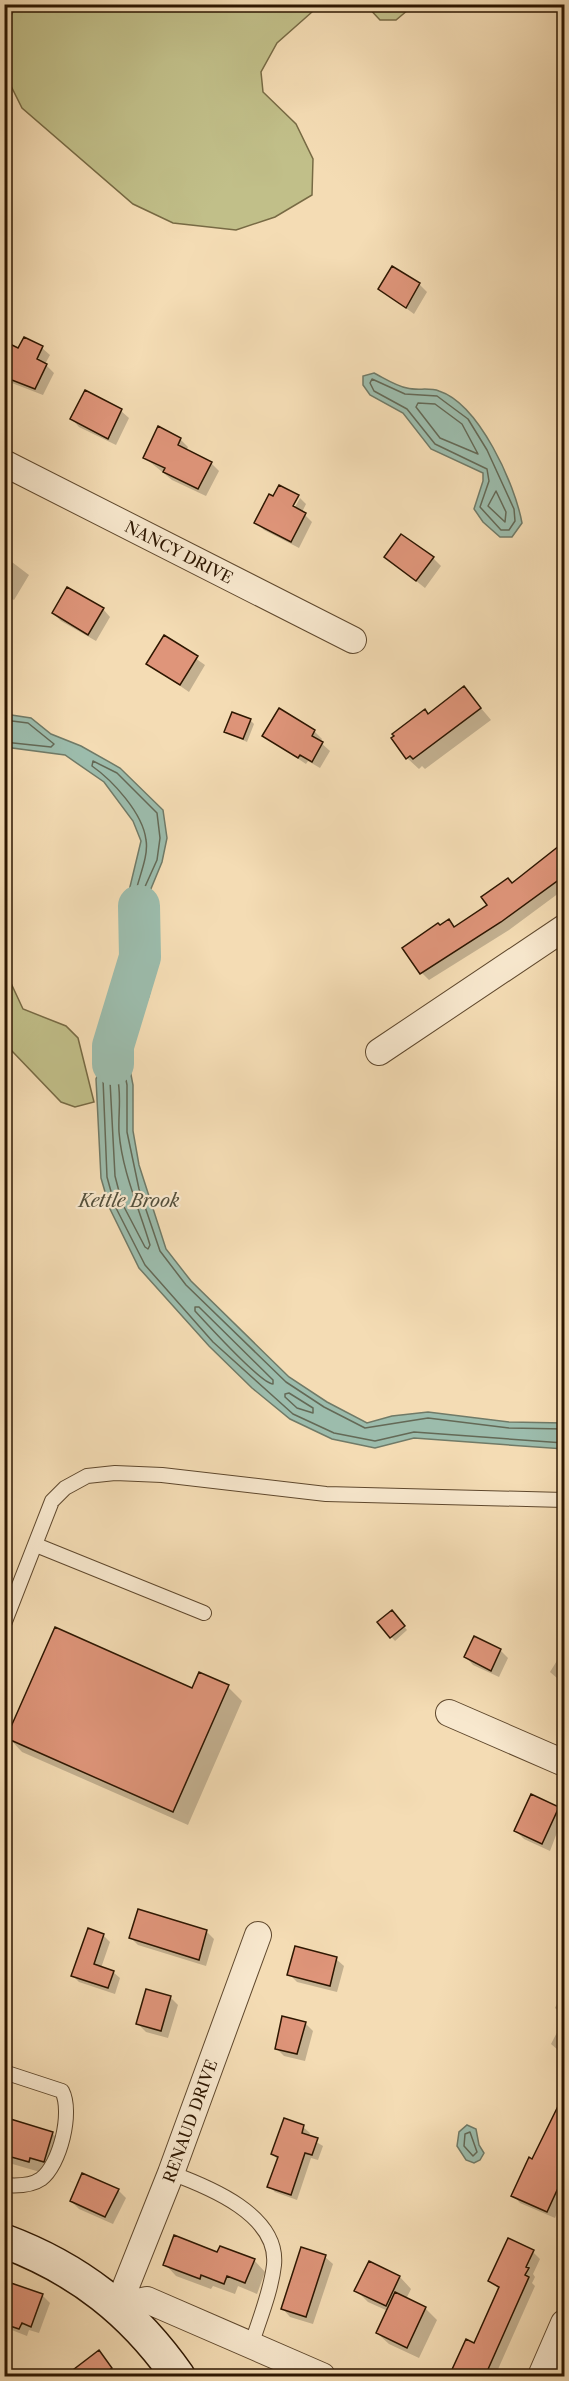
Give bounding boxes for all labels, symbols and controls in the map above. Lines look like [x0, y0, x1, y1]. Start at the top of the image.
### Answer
street label: NANCY DRIVE [122, 516, 236, 588]
water label: Kettle Brook [77, 1190, 180, 1212]
street label: RENAUD DRIVE [158, 2057, 222, 2185]

